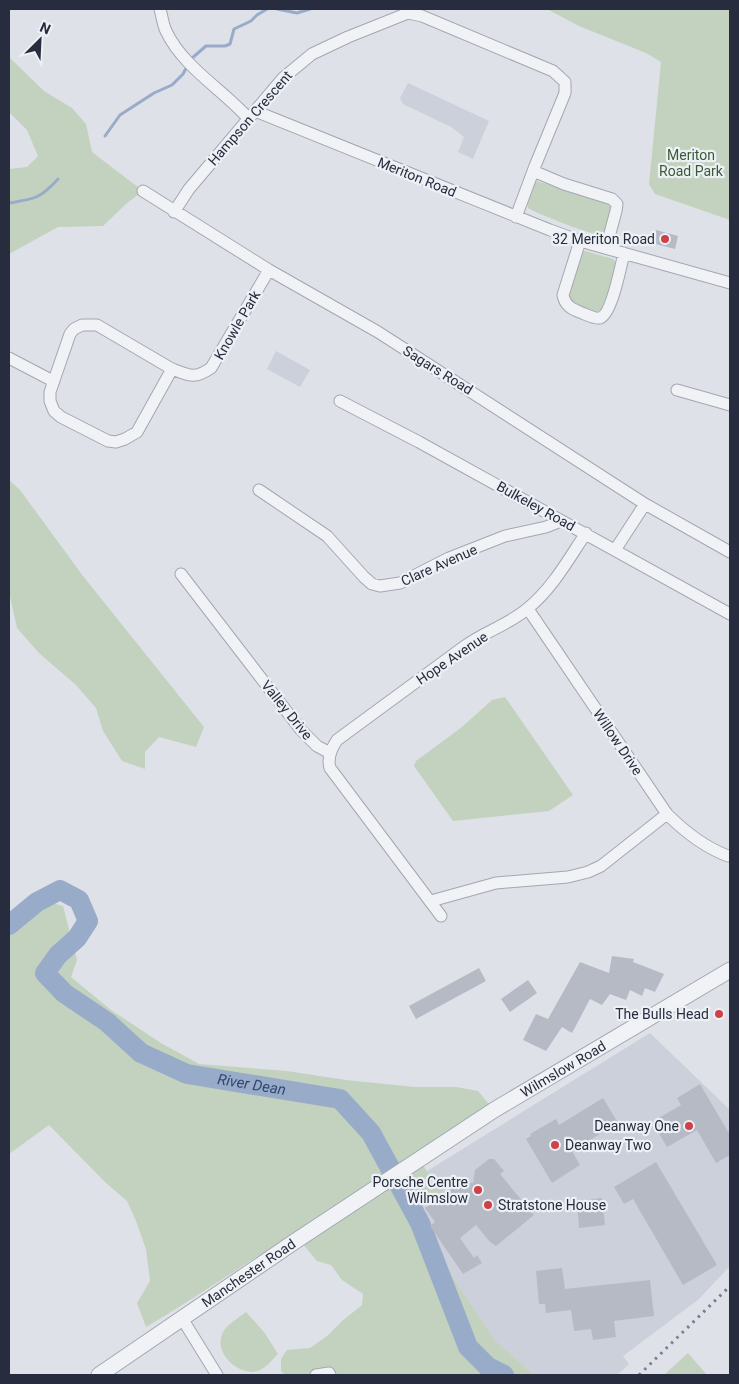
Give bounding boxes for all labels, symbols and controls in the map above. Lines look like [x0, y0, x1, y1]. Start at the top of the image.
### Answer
north arrow [15, 15, 65, 65]
text: N [38, 19, 53, 37]
street label: Hampson Crescent [205, 67, 296, 168]
park label: Meriton Road Park [659, 147, 724, 179]
street label: Meriton Road [375, 154, 459, 200]
place label: 32 Meriton Road [552, 231, 655, 247]
marker: 32 Meriton Road [659, 233, 671, 245]
street label: Knowle Park [211, 287, 264, 363]
street label: Sagars Road [400, 342, 476, 398]
street label: Bulkeley Road [494, 478, 578, 534]
street label: Clare Avenue [399, 541, 479, 589]
street label: Hope Avenue [413, 628, 491, 688]
street label: Valley Drive [258, 677, 316, 743]
street label: Willow Drive [590, 706, 646, 778]
place label: The Bulls Head [615, 1006, 709, 1022]
marker: The Bulls Head [713, 1008, 725, 1020]
street label: Wilmslow Road [518, 1038, 609, 1100]
water label: River Dean [216, 1070, 287, 1099]
place label: Deanway One [594, 1118, 679, 1134]
marker: Deanway One [683, 1120, 695, 1132]
place label: Deanway Two [565, 1137, 651, 1153]
marker: Deanway Two [549, 1139, 561, 1151]
place label: Porsche Centre Wilmslow [372, 1174, 468, 1206]
marker: Porsche Centre Wilmslow [472, 1184, 484, 1196]
place label: Stratstone House [498, 1197, 606, 1213]
marker: Stratstone House [482, 1199, 494, 1211]
street label: Manchester Road [199, 1235, 298, 1311]

